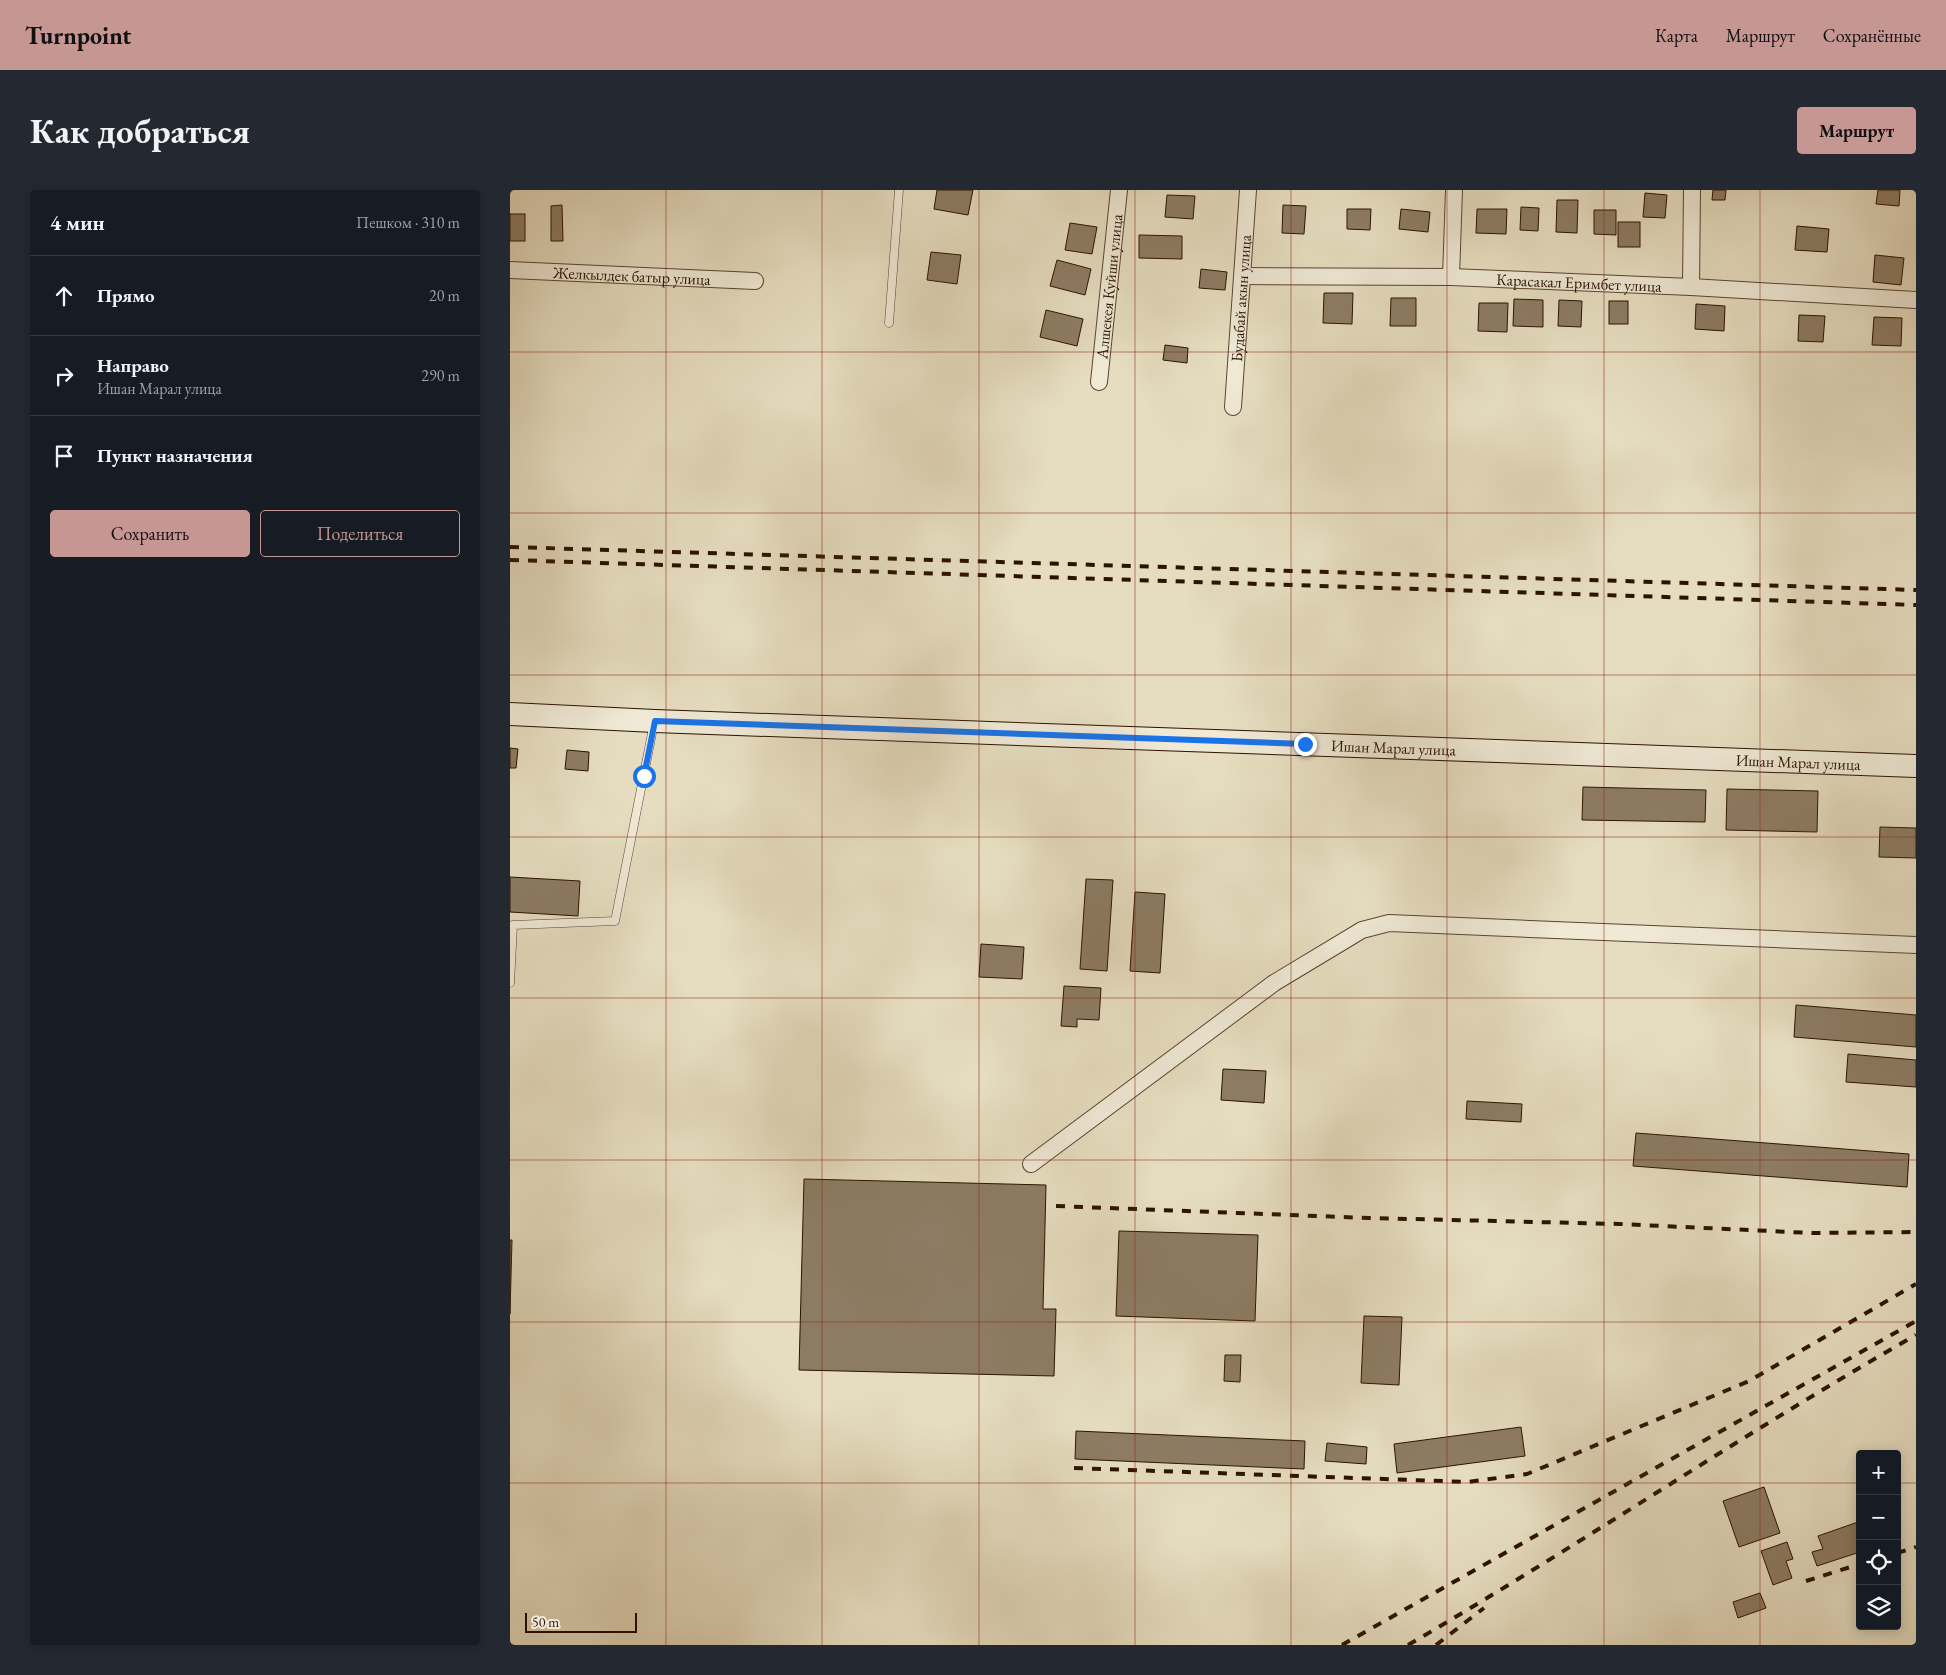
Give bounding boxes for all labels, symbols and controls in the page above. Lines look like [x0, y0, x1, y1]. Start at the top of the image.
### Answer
text: Turnpoint [25, 20, 131, 51]
text: Карта [1655, 24, 1698, 47]
text: Маршрут [1726, 24, 1795, 47]
text: Сохранённые [1823, 24, 1921, 47]
button: Маршрут [1797, 107, 1916, 154]
text: Как добраться [30, 108, 250, 153]
text: 4 мин [50, 209, 105, 236]
text: Пешком · 310 m [356, 212, 460, 233]
street label: Алшекея Куйши улица [1091, 212, 1127, 361]
street label: Будабай акын улица [1226, 233, 1256, 363]
street label: Желкылдек батыр улица [552, 262, 712, 290]
street label: Карасакал Еримбет улица [1496, 269, 1663, 297]
icon: ahead [50, 282, 78, 310]
text: Прямо [97, 283, 155, 308]
text: 20 m [429, 285, 460, 306]
text: Направо [97, 353, 169, 378]
icon: right [50, 362, 78, 390]
text: 290 m [421, 365, 460, 386]
text: Ишан Марал улица [97, 378, 222, 399]
icon: arrive [50, 442, 78, 470]
text: Пункт назначения [97, 443, 253, 468]
button: Сохранить [50, 510, 250, 557]
button: Поделиться [260, 510, 460, 557]
route end [1294, 733, 1317, 756]
street label: Ишан Марал улица [1330, 735, 1457, 761]
street label: Ишан Марал улица [1735, 750, 1862, 775]
route start [633, 765, 656, 788]
map controls [1856, 1450, 1901, 1630]
button: + [1856, 1450, 1901, 1495]
button: − [1856, 1495, 1901, 1540]
button: locate [1856, 1540, 1901, 1585]
button: layers [1856, 1585, 1901, 1630]
scale bar [525, 1610, 638, 1633]
text: 50 m [532, 1613, 559, 1631]

